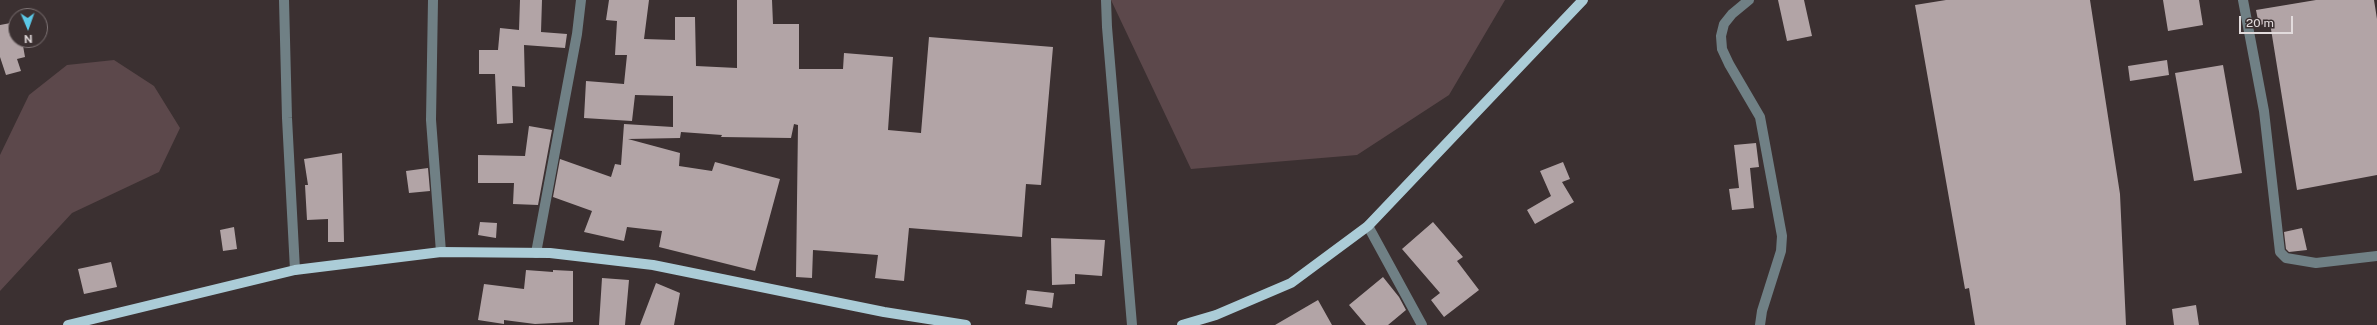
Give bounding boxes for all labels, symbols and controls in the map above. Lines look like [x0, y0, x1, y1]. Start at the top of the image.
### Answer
north arrow [8, 8, 48, 48]
scale bar [2241, 8, 2295, 34]
text: 20 m [2246, 16, 2274, 30]
text: N [24, 33, 33, 45]

